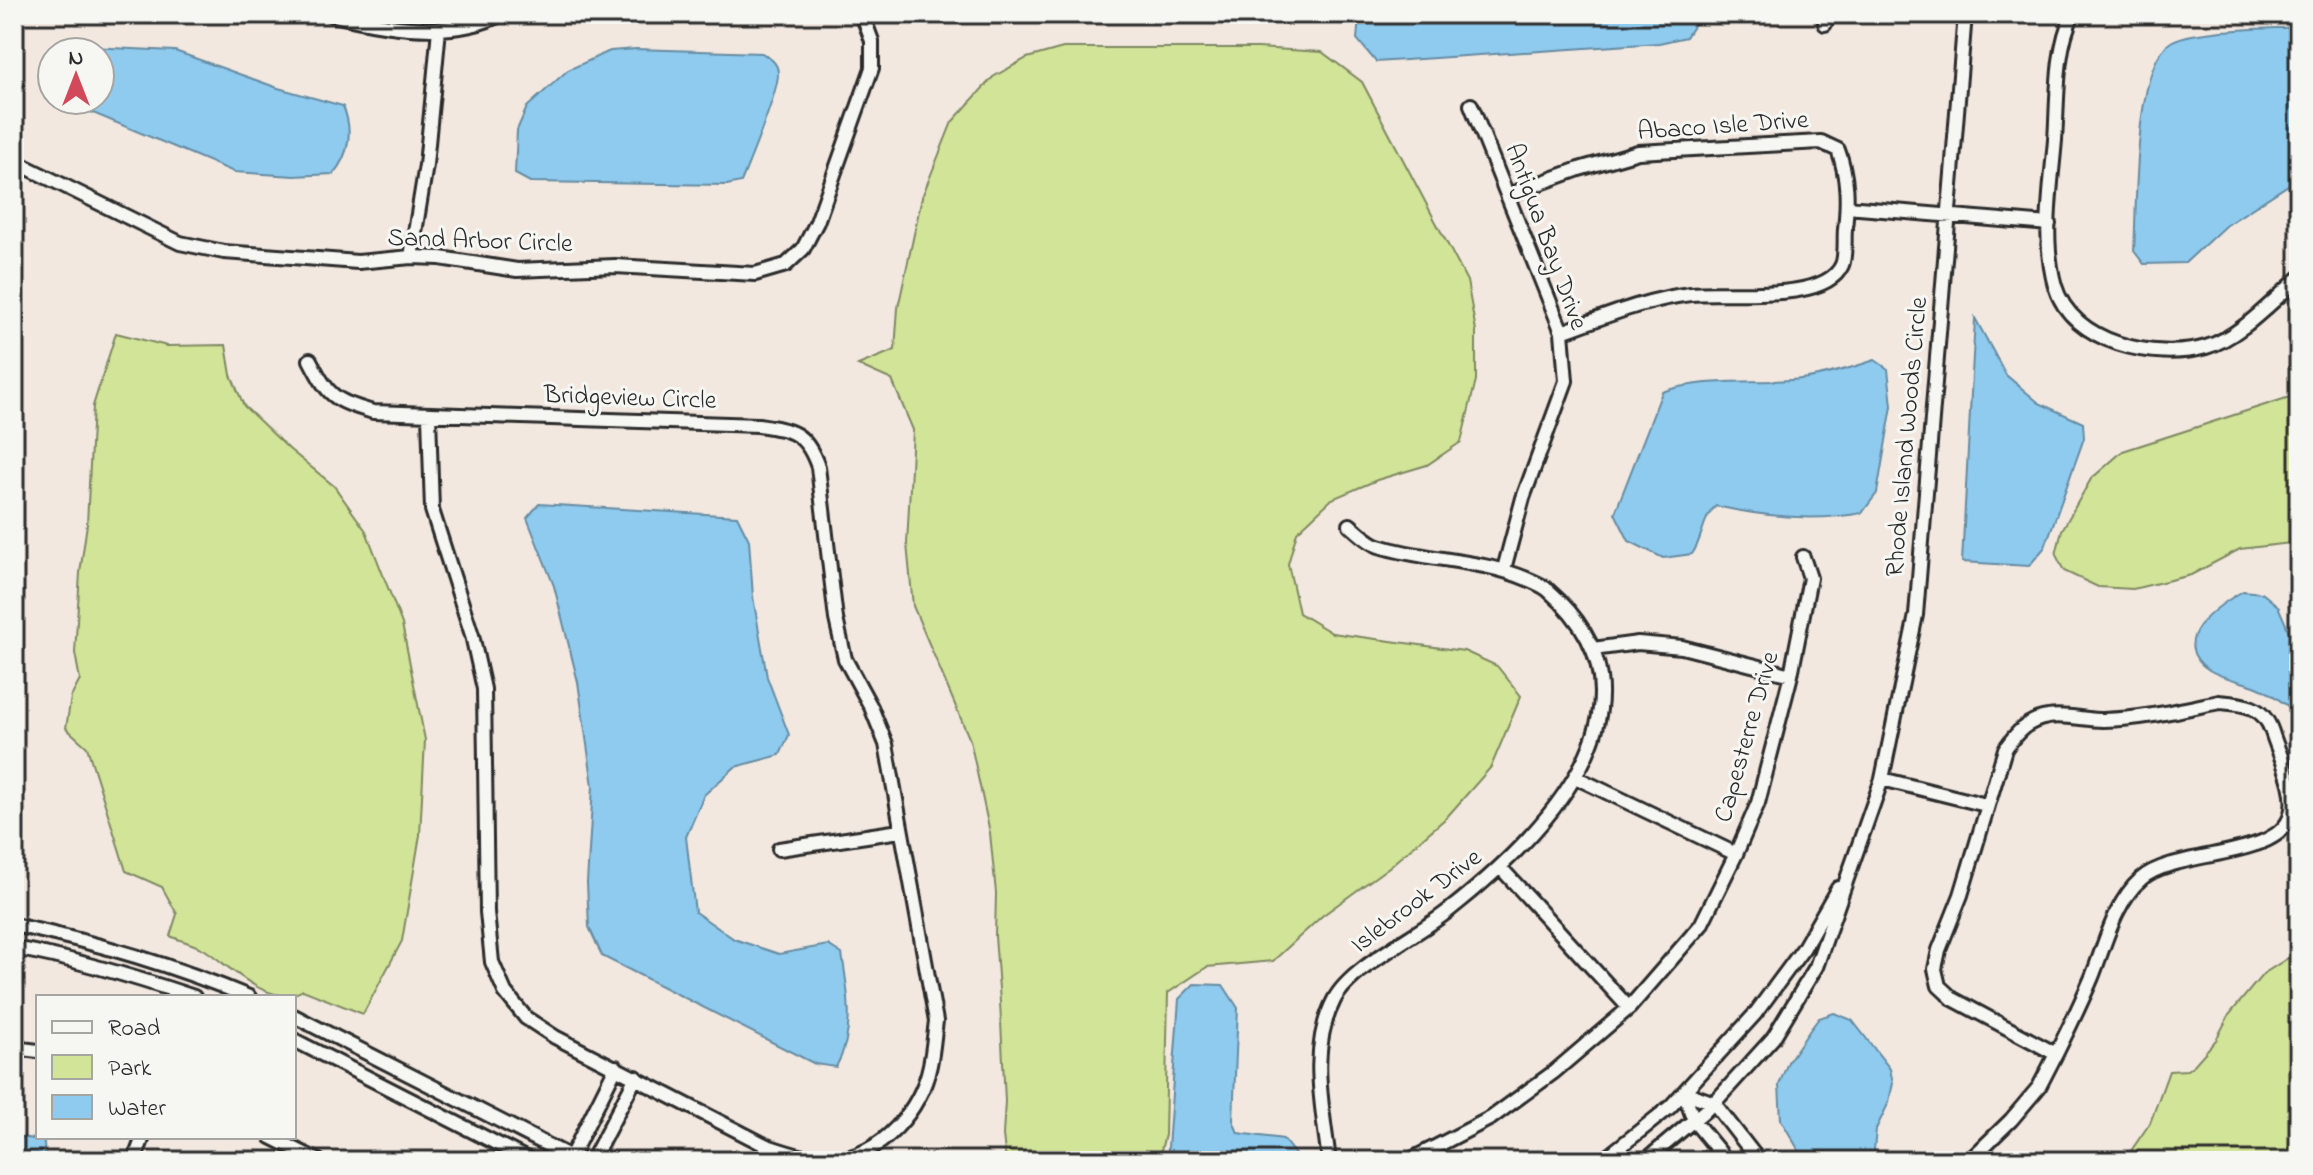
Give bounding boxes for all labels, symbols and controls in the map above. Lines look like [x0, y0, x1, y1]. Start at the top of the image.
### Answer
north arrow [36, 36, 116, 116]
text: N [69, 43, 83, 75]
street label: Abaco Isle Drive [1636, 102, 1810, 152]
street label: Antigua Bay Drive [1494, 138, 1597, 336]
street label: Sand Arbor Circle [387, 220, 574, 264]
street label: Rhode Island Woods Circle [1877, 295, 1939, 579]
street label: Bridgeview Circle [542, 377, 717, 421]
street label: Capesterre Drive [1705, 647, 1791, 827]
street label: Islebrook Drive [1343, 840, 1491, 964]
legend [36, 995, 296, 1139]
text: Road [108, 1012, 161, 1047]
text: Park [108, 1052, 152, 1087]
text: Water [108, 1092, 166, 1127]

